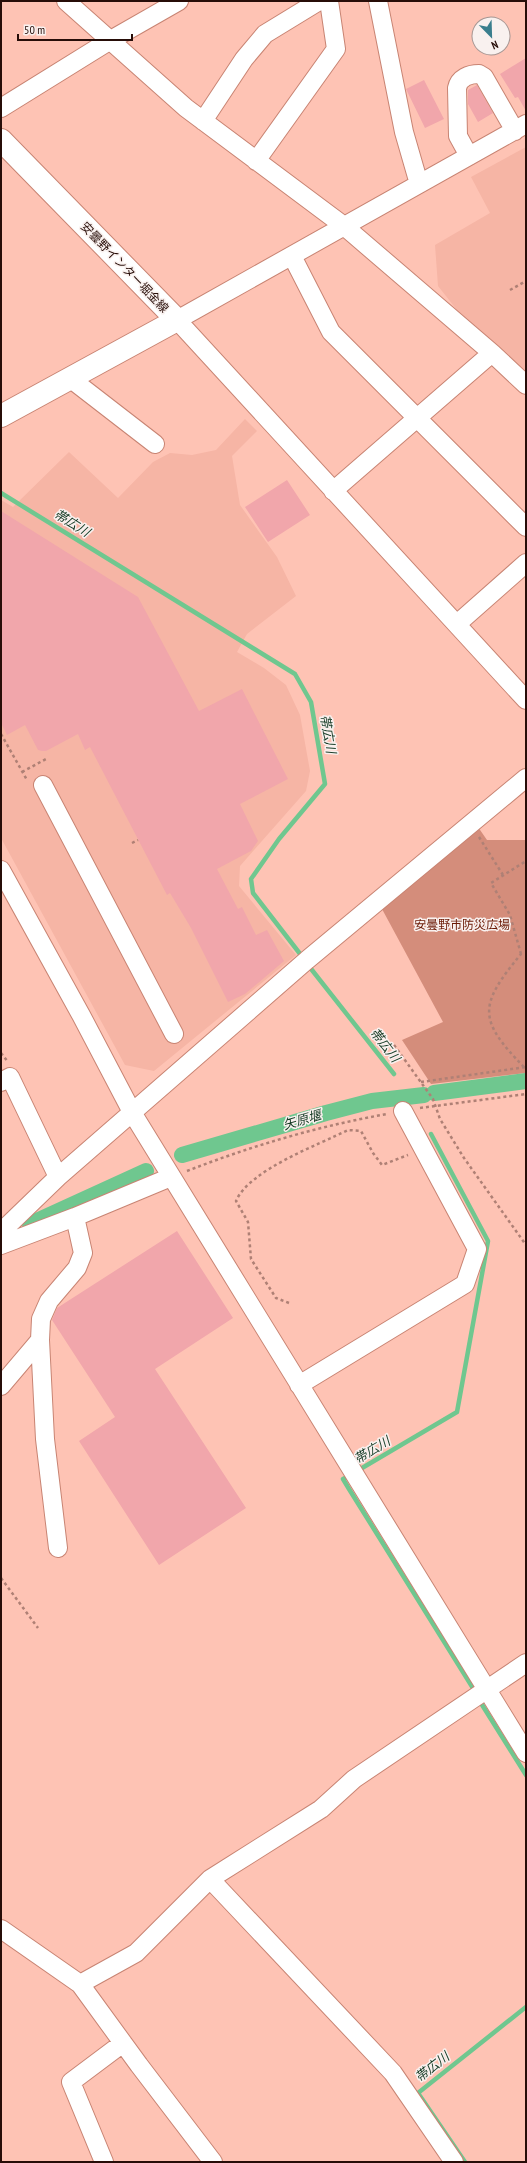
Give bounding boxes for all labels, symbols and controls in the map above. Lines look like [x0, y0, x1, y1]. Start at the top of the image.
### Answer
scale bar [18, 16, 132, 42]
north arrow [471, 16, 511, 56]
text: 50 m [24, 22, 45, 37]
text: N [489, 38, 500, 53]
street label: 安曇野インター堀金線 [78, 219, 172, 315]
water label: 帯広川 [51, 505, 95, 542]
water label: 帯広川 [316, 713, 340, 757]
park label: 安曇野市防災広場 [414, 917, 510, 932]
water label: 帯広川 [366, 1024, 405, 1067]
water label: 矢原堰 [281, 1106, 325, 1134]
water label: 帯広川 [351, 1432, 395, 1467]
water label: 帯広川 [411, 2047, 454, 2086]

